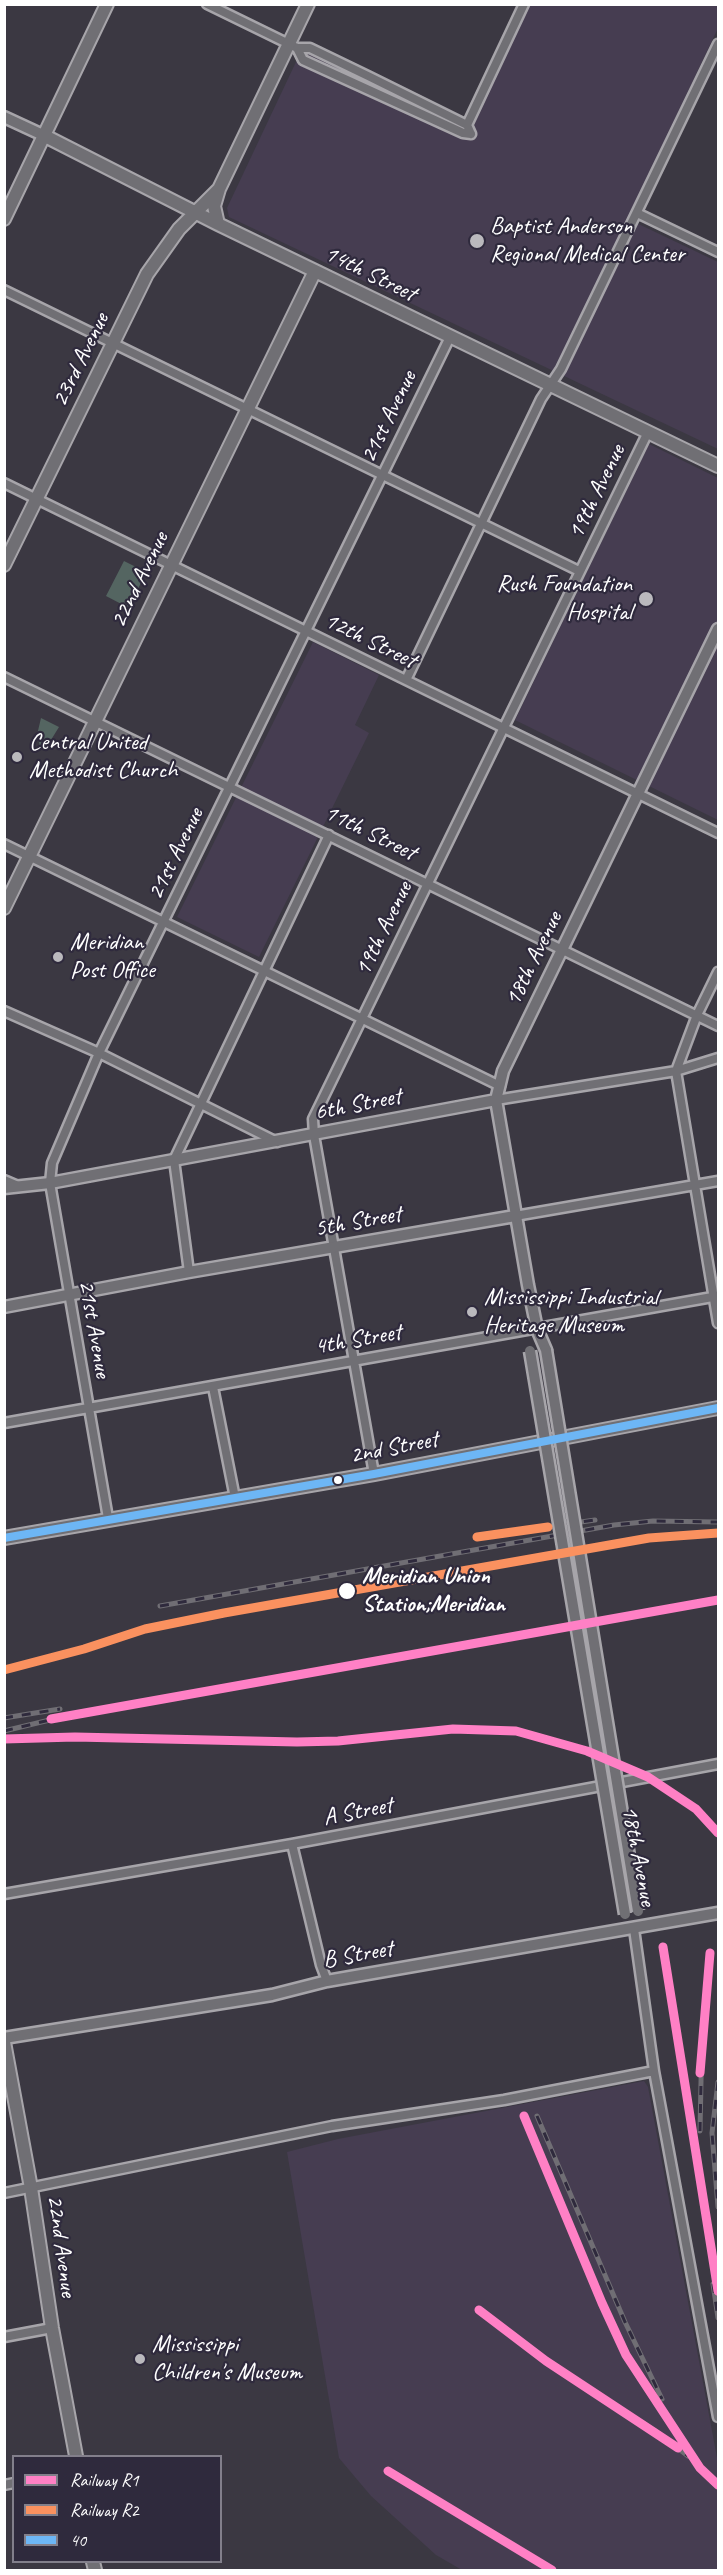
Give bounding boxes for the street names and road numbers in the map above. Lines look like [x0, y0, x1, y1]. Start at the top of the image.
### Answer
street label: 14th Street [319, 239, 421, 309]
street label: 23rd Avenue [46, 308, 116, 412]
street label: 21st Avenue [354, 366, 424, 468]
street label: 19th Avenue [562, 440, 632, 544]
street label: 22nd Avenue [105, 527, 175, 633]
street label: 12th Street [319, 606, 421, 676]
street label: 11th Street [319, 798, 421, 868]
street label: 21st Avenue [141, 803, 211, 905]
street label: 19th Avenue [349, 877, 419, 981]
street label: 18th Avenue [499, 907, 569, 1011]
street label: 6th Street [312, 1082, 404, 1128]
street label: 5th Street [312, 1200, 404, 1244]
street label: 21st Avenue [71, 1278, 117, 1380]
street label: 4th Street [312, 1318, 404, 1362]
street label: 2nd Street [348, 1425, 440, 1471]
street label: A Street [321, 1791, 395, 1833]
street label: 18th Avenue [614, 1803, 662, 1909]
street label: B Street [321, 1935, 395, 1975]
street label: 22nd Avenue [40, 2193, 82, 2299]

